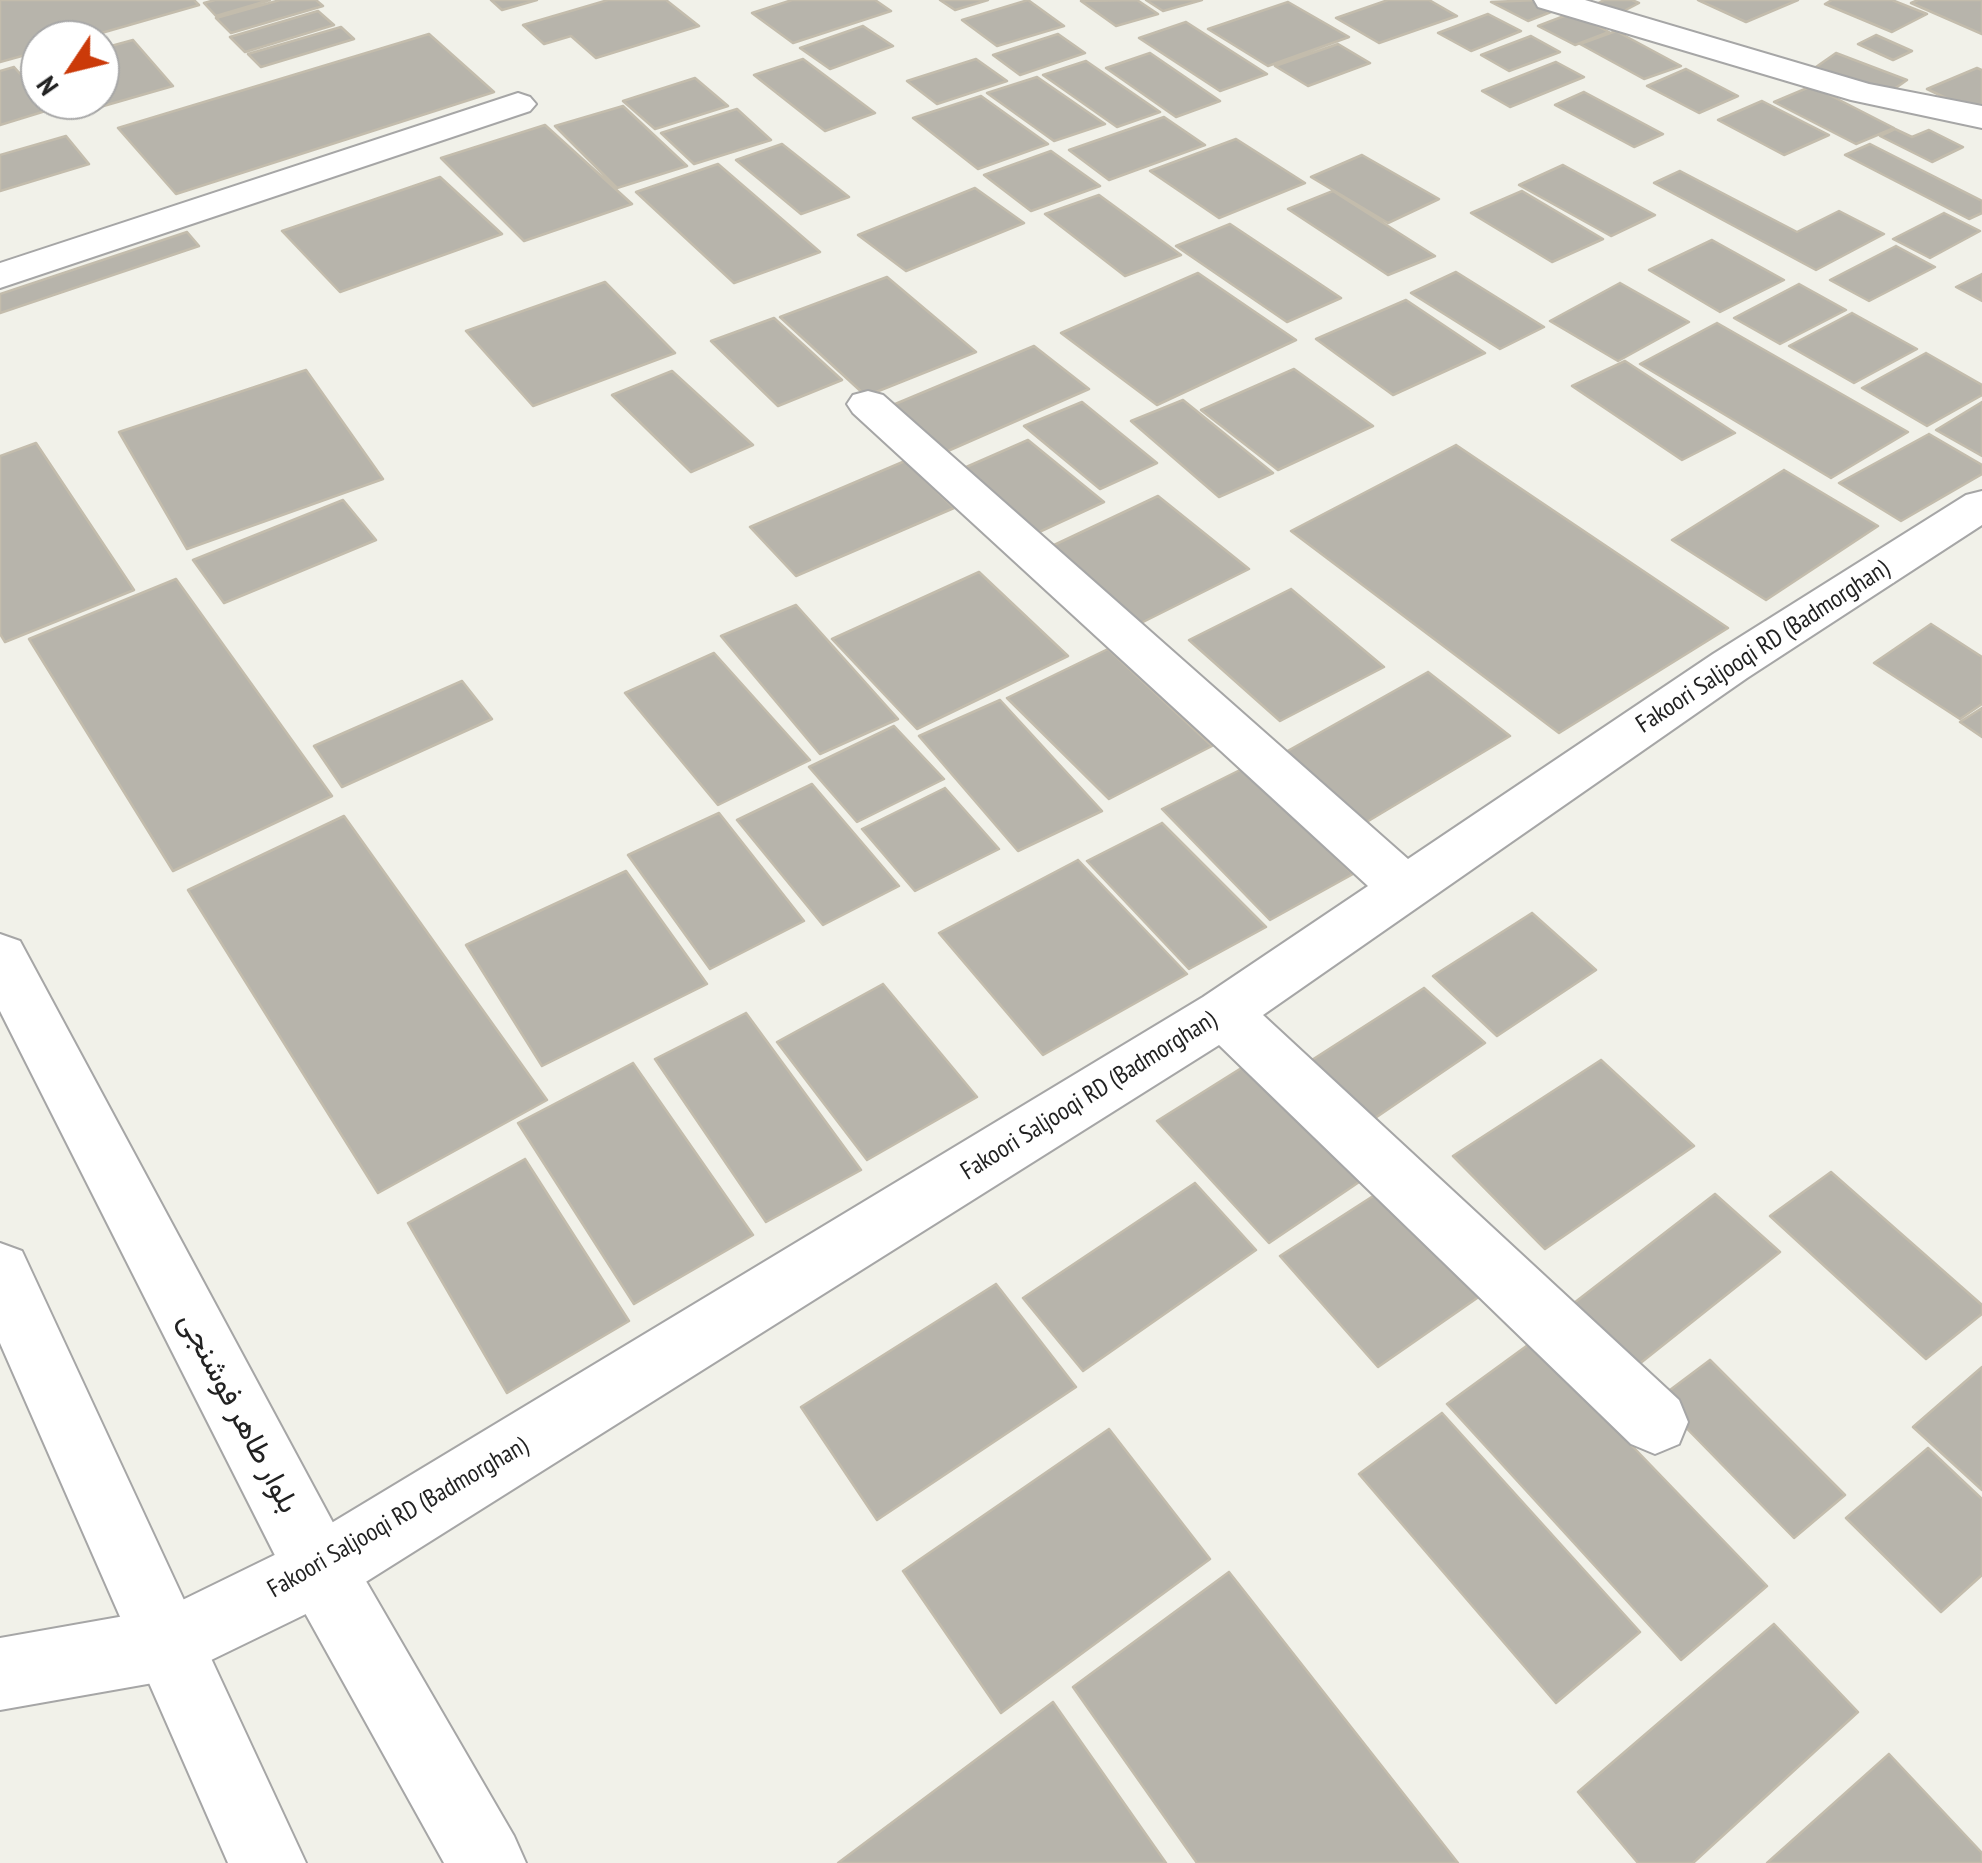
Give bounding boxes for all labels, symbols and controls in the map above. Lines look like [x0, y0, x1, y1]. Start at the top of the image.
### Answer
north arrow [20, 20, 120, 120]
text: N [27, 70, 66, 103]
street label: Fakoori Saljooqi RD (Badmorghan) [1631, 554, 1895, 740]
street label: Fakoori Saljooqi RD (Badmorghan) [956, 1005, 1222, 1187]
street label: بلوار طاهر فوشنجی [170, 1306, 306, 1520]
street label: Fakoori Saljooqi RD (Badmorghan) [263, 1431, 533, 1605]

